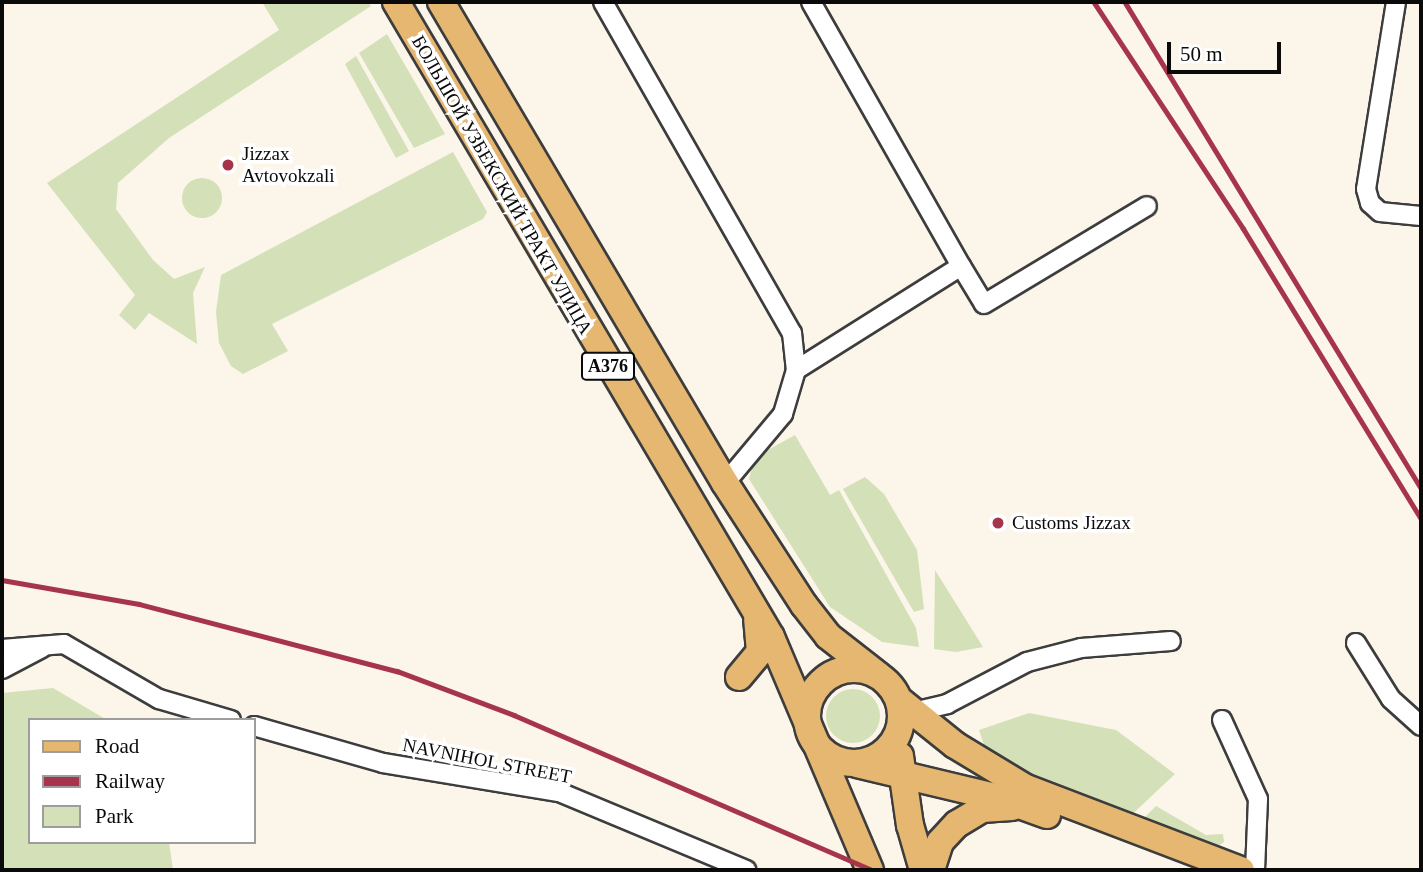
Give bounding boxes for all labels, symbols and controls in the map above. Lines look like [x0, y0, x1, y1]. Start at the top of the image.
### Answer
scale bar [1171, 28, 1285, 72]
street label: БОЛЬШОЙ УЗБЕКСКИЙ ТРАКТ УЛИЦА [407, 31, 597, 339]
text: 50 m [1180, 42, 1223, 66]
place label: Jizzax Avtovokzali [242, 143, 335, 187]
marker: Jizzax Avtovokzali [220, 157, 236, 173]
road number: A376 [580, 352, 636, 380]
place label: Customs Jizzax [1012, 512, 1131, 534]
marker: Customs Jizzax [990, 515, 1006, 531]
legend [28, 718, 256, 844]
street label: NAVNIHOL STREET [400, 733, 574, 789]
text: Road [95, 734, 139, 758]
text: Railway [95, 769, 165, 793]
text: Park [95, 804, 134, 828]

